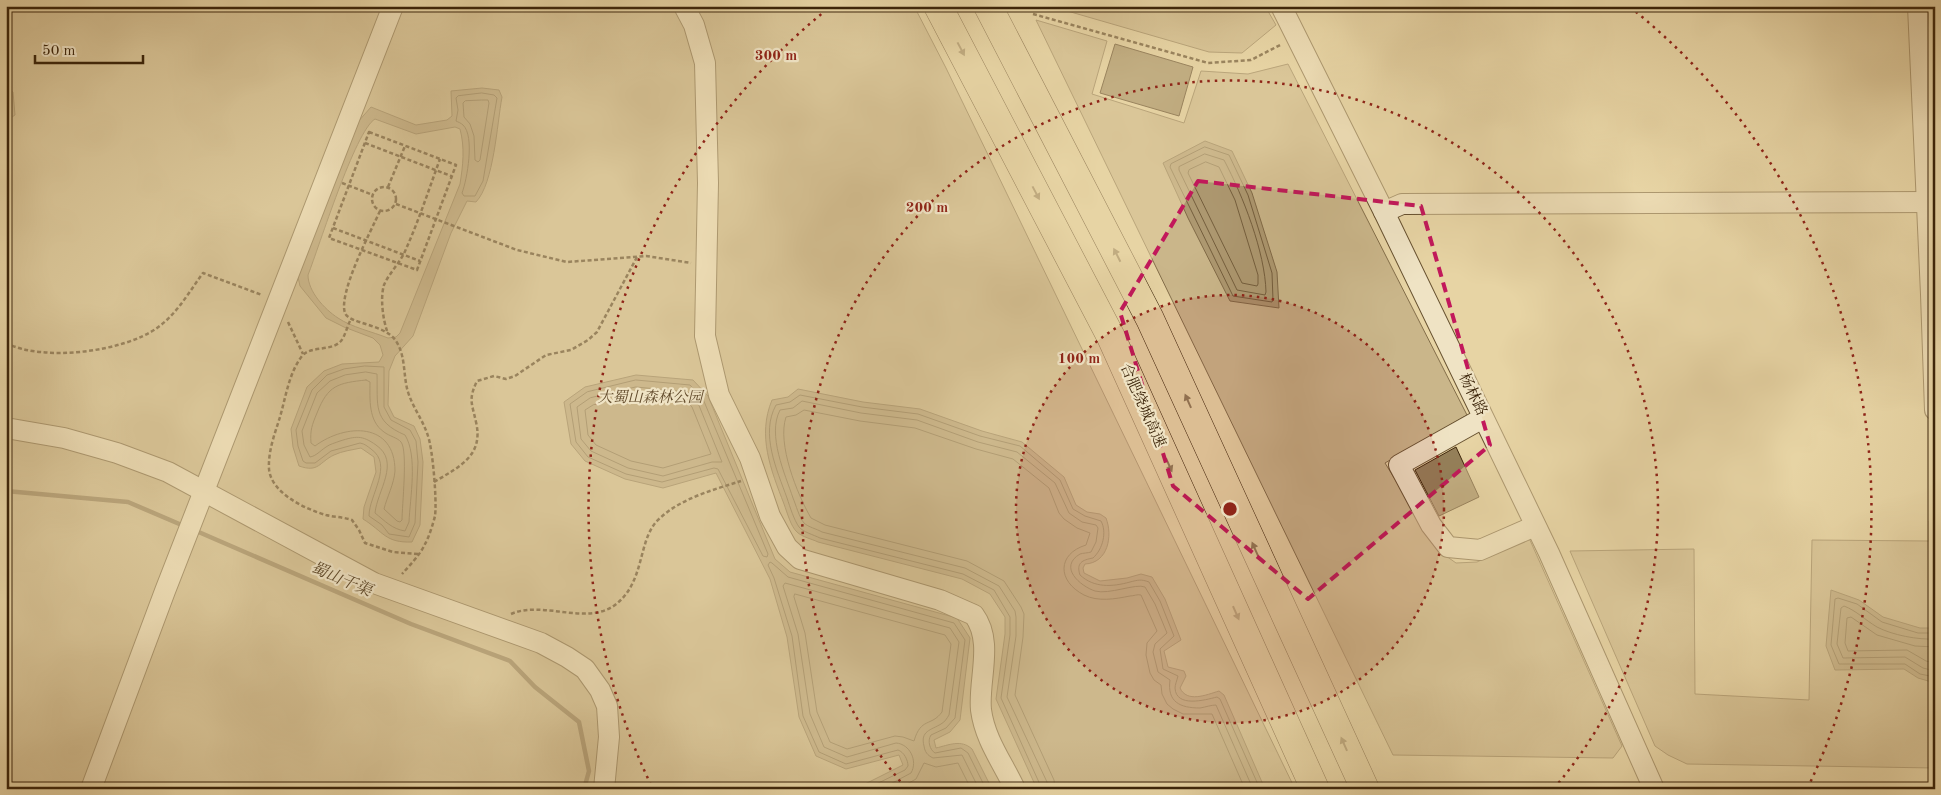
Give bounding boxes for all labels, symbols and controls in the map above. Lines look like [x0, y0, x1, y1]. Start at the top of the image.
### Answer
scale bar [35, 32, 142, 64]
one-way arrow [957, 42, 965, 57]
text: 50 m [42, 44, 76, 59]
text: 300 m [755, 49, 797, 64]
one-way arrow [1032, 186, 1040, 201]
text: 200 m [906, 201, 948, 216]
one-way arrow [1113, 247, 1121, 262]
text: 100 m [1058, 352, 1100, 367]
street label: 合肥绕城高速 [1117, 361, 1169, 450]
street label: 杨林路 [1455, 371, 1490, 419]
park label: 大蜀山森林公园 [597, 389, 704, 406]
one-way arrow [1183, 394, 1191, 408]
one-way arrow [1165, 458, 1173, 472]
centre of rings [1221, 500, 1239, 518]
one-way arrow [1251, 542, 1259, 556]
water label: 蜀山干渠 [308, 558, 376, 601]
one-way arrow [1232, 606, 1240, 620]
one-way arrow [1340, 737, 1348, 751]

